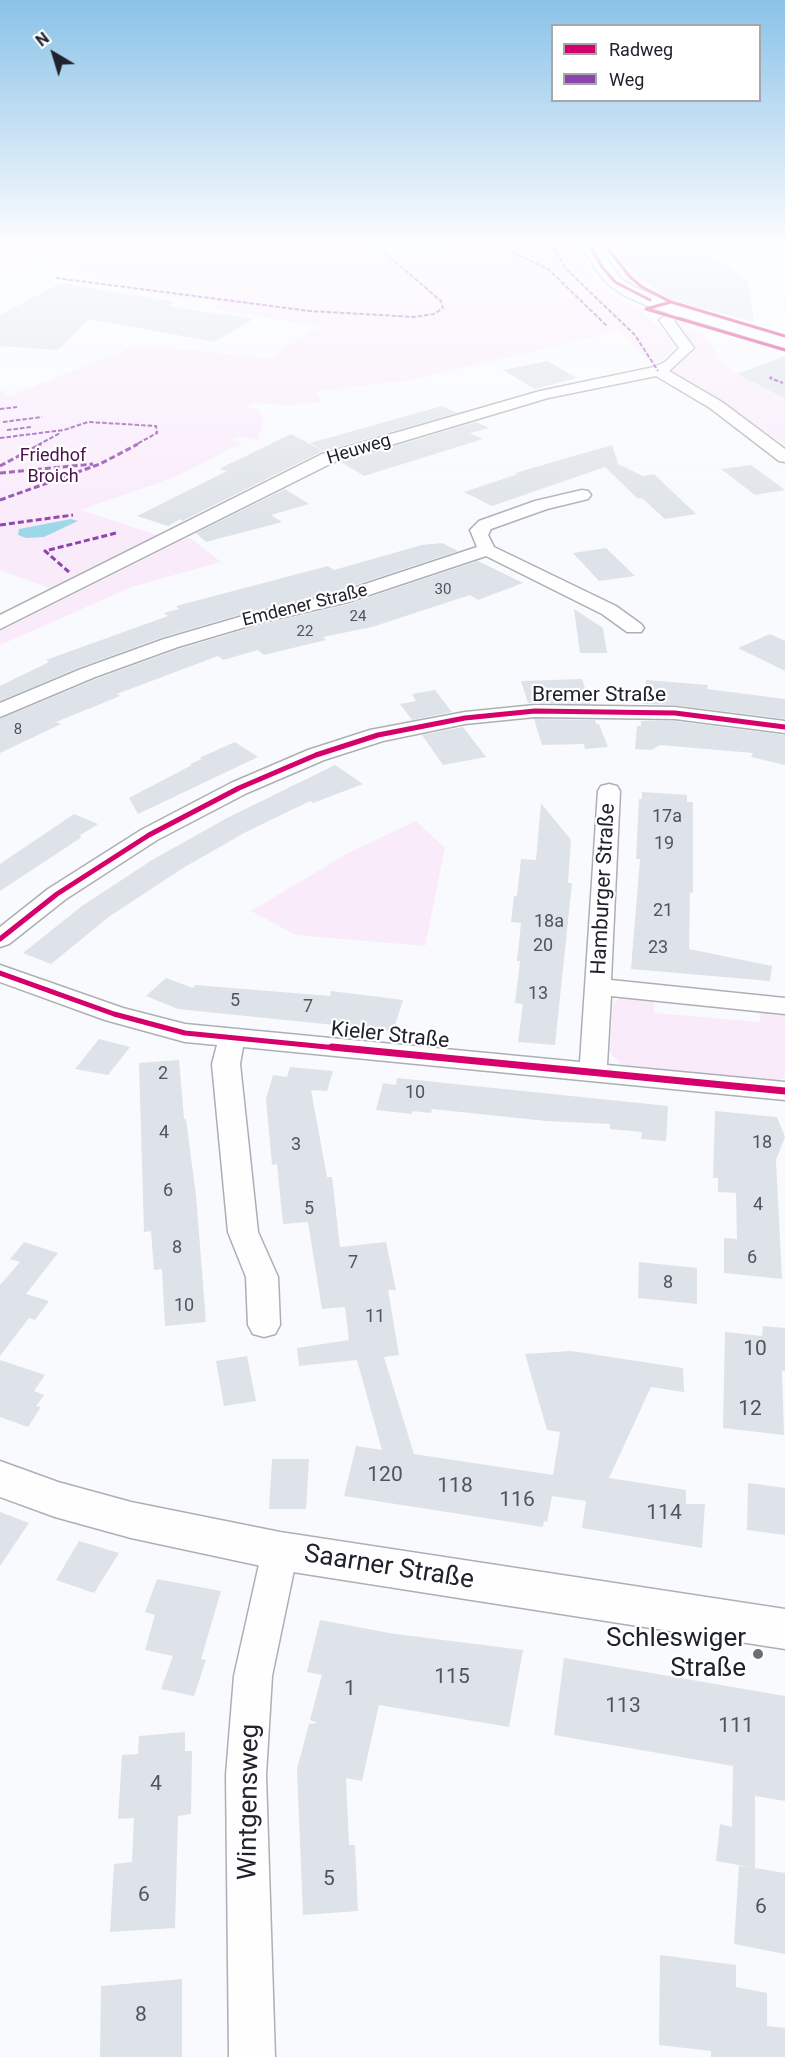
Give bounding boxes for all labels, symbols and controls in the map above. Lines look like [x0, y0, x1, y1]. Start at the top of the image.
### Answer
north arrow [24, 24, 84, 84]
legend [551, 24, 761, 102]
text: N [32, 28, 53, 50]
text: Radweg [609, 39, 673, 60]
text: Weg [609, 69, 644, 90]
street label: Heuweg [325, 430, 393, 470]
park label: Friedhof Broich [20, 445, 86, 488]
street label: Emdener Straße [240, 580, 370, 632]
house number: 30 [435, 581, 451, 599]
house number: 24 [350, 608, 366, 626]
house number: 22 [297, 623, 313, 641]
street label: Bremer Straße [532, 683, 666, 709]
house number: 8 [14, 721, 22, 739]
street label: Hamburger Straße [587, 803, 621, 975]
house number: 17a [652, 806, 682, 828]
house number: 19 [654, 833, 674, 855]
house number: 21 [653, 900, 673, 922]
house number: 18a [534, 911, 564, 933]
house number: 20 [533, 935, 553, 957]
house number: 23 [648, 937, 668, 959]
house number: 13 [528, 983, 548, 1005]
house number: 5 [230, 990, 240, 1012]
house number: 7 [303, 996, 313, 1018]
street label: Kieler Straße [329, 1017, 451, 1055]
house number: 2 [158, 1063, 168, 1085]
house number: 10 [405, 1082, 425, 1104]
house number: 4 [159, 1122, 169, 1144]
house number: 18 [752, 1132, 772, 1154]
house number: 3 [291, 1134, 301, 1156]
house number: 6 [163, 1180, 173, 1202]
house number: 4 [753, 1194, 763, 1216]
house number: 5 [304, 1198, 314, 1220]
house number: 8 [172, 1237, 182, 1259]
house number: 6 [747, 1247, 757, 1269]
house number: 7 [348, 1252, 358, 1274]
house number: 8 [663, 1272, 673, 1294]
house number: 10 [174, 1295, 194, 1317]
house number: 11 [365, 1306, 385, 1328]
house number: 10 [743, 1337, 767, 1363]
house number: 12 [738, 1397, 762, 1423]
house number: 120 [367, 1463, 403, 1489]
house number: 118 [437, 1474, 473, 1500]
house number: 116 [499, 1488, 535, 1514]
house number: 114 [646, 1501, 682, 1527]
street label: Saarner Straße [302, 1539, 476, 1597]
place label: Schleswiger Straße [606, 1623, 746, 1684]
marker: Schleswiger Straße [751, 1647, 765, 1661]
house number: 115 [434, 1665, 470, 1691]
house number: 1 [344, 1677, 356, 1703]
house number: 113 [605, 1694, 641, 1720]
house number: 111 [718, 1714, 754, 1740]
street label: Wintgensweg [233, 1724, 267, 1880]
house number: 4 [150, 1772, 162, 1798]
house number: 5 [323, 1867, 335, 1893]
house number: 6 [138, 1883, 150, 1909]
house number: 6 [755, 1895, 767, 1921]
house number: 8 [135, 2003, 147, 2029]

